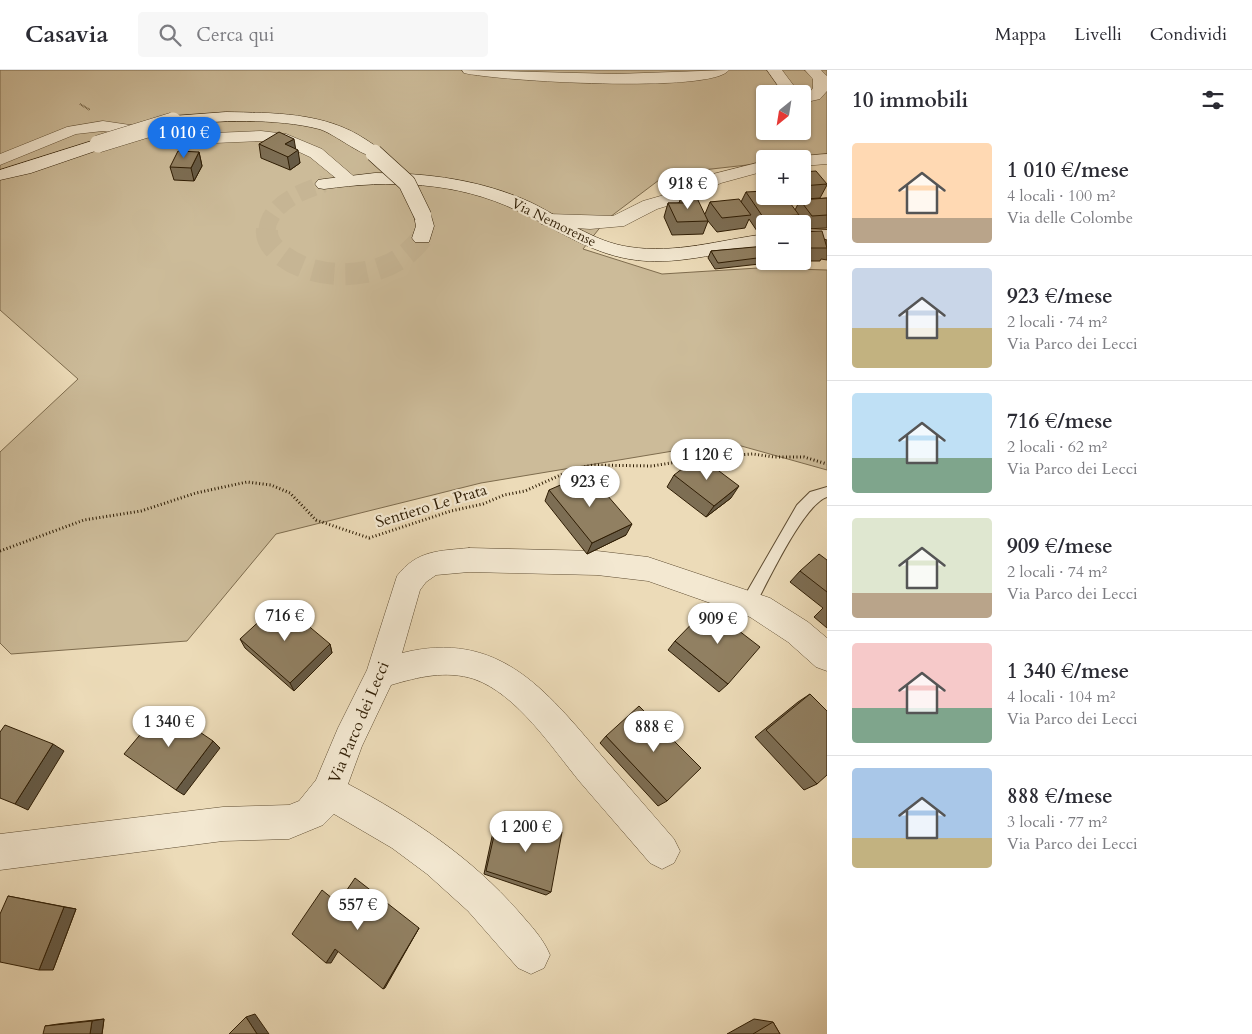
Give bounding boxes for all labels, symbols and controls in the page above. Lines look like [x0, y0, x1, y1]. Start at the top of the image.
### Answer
search box [138, 12, 488, 57]
text: Casavia [25, 18, 108, 51]
icon: search [156, 21, 184, 49]
text: Cerca qui [196, 22, 274, 48]
text: Mappa [995, 22, 1046, 47]
text: Livelli [1074, 22, 1122, 47]
text: Condividi [1150, 22, 1227, 47]
north arrow [756, 85, 811, 140]
map controls [756, 85, 811, 270]
text: 10 immobili [852, 86, 968, 115]
icon: filters [1199, 86, 1227, 114]
pin: 1 010 € [138, 116, 230, 159]
text: 1 010 € [159, 122, 209, 144]
button: + [756, 150, 811, 205]
text: 1 010 €/mese [1007, 156, 1129, 185]
icon: home [892, 163, 952, 223]
pin: 918 € [653, 168, 723, 210]
text: 918 € [669, 173, 707, 195]
text: 4 locali · 100 m² [1007, 185, 1115, 207]
street label: Via Nemorense [508, 194, 599, 251]
text: Via delle Colombe [1007, 207, 1133, 229]
button: − [756, 215, 811, 270]
text: 923 €/mese [1007, 282, 1113, 311]
icon: home [892, 288, 952, 348]
text: 2 locali · 74 m² [1007, 311, 1107, 333]
text: Via Parco dei Lecci [1007, 333, 1138, 355]
text: 716 €/mese [1007, 407, 1113, 436]
icon: home [892, 413, 952, 473]
text: 2 locali · 62 m² [1007, 436, 1107, 458]
pin: 1 120 € [661, 438, 753, 481]
text: 1 120 € [682, 444, 732, 466]
text: Via Parco dei Lecci [1007, 458, 1138, 480]
pin: 923 € [555, 466, 625, 508]
text: 923 € [571, 471, 609, 493]
street label: Sentiero Le Prata [373, 479, 490, 533]
text: 909 €/mese [1007, 532, 1113, 561]
icon: home [892, 538, 952, 598]
text: 2 locali · 74 m² [1007, 561, 1107, 583]
text: Via Parco dei Lecci [1007, 583, 1138, 605]
pin: 716 € [250, 600, 320, 642]
pin: 909 € [683, 602, 753, 645]
text: 716 € [266, 605, 304, 627]
text: 909 € [699, 608, 737, 630]
text: 1 340 €/mese [1007, 657, 1129, 686]
street label: Via Parco dei Lecci [323, 658, 395, 787]
icon: home [892, 663, 952, 723]
text: 4 locali · 104 m² [1007, 686, 1115, 708]
pin: 1 340 € [123, 706, 215, 748]
text: Via Parco dei Lecci [1007, 708, 1138, 730]
pin: 888 € [619, 710, 689, 753]
text: 1 340 € [144, 711, 194, 733]
text: 888 € [635, 716, 673, 738]
text: 888 €/mese [1007, 782, 1113, 811]
icon: home [892, 788, 952, 848]
pin: 1 200 € [480, 810, 572, 853]
text: 3 locali · 77 m² [1007, 811, 1107, 833]
text: 1 200 € [501, 816, 551, 838]
text: Via Parco dei Lecci [1007, 833, 1138, 855]
pin: 557 € [323, 888, 393, 931]
text: 557 € [339, 894, 377, 916]

